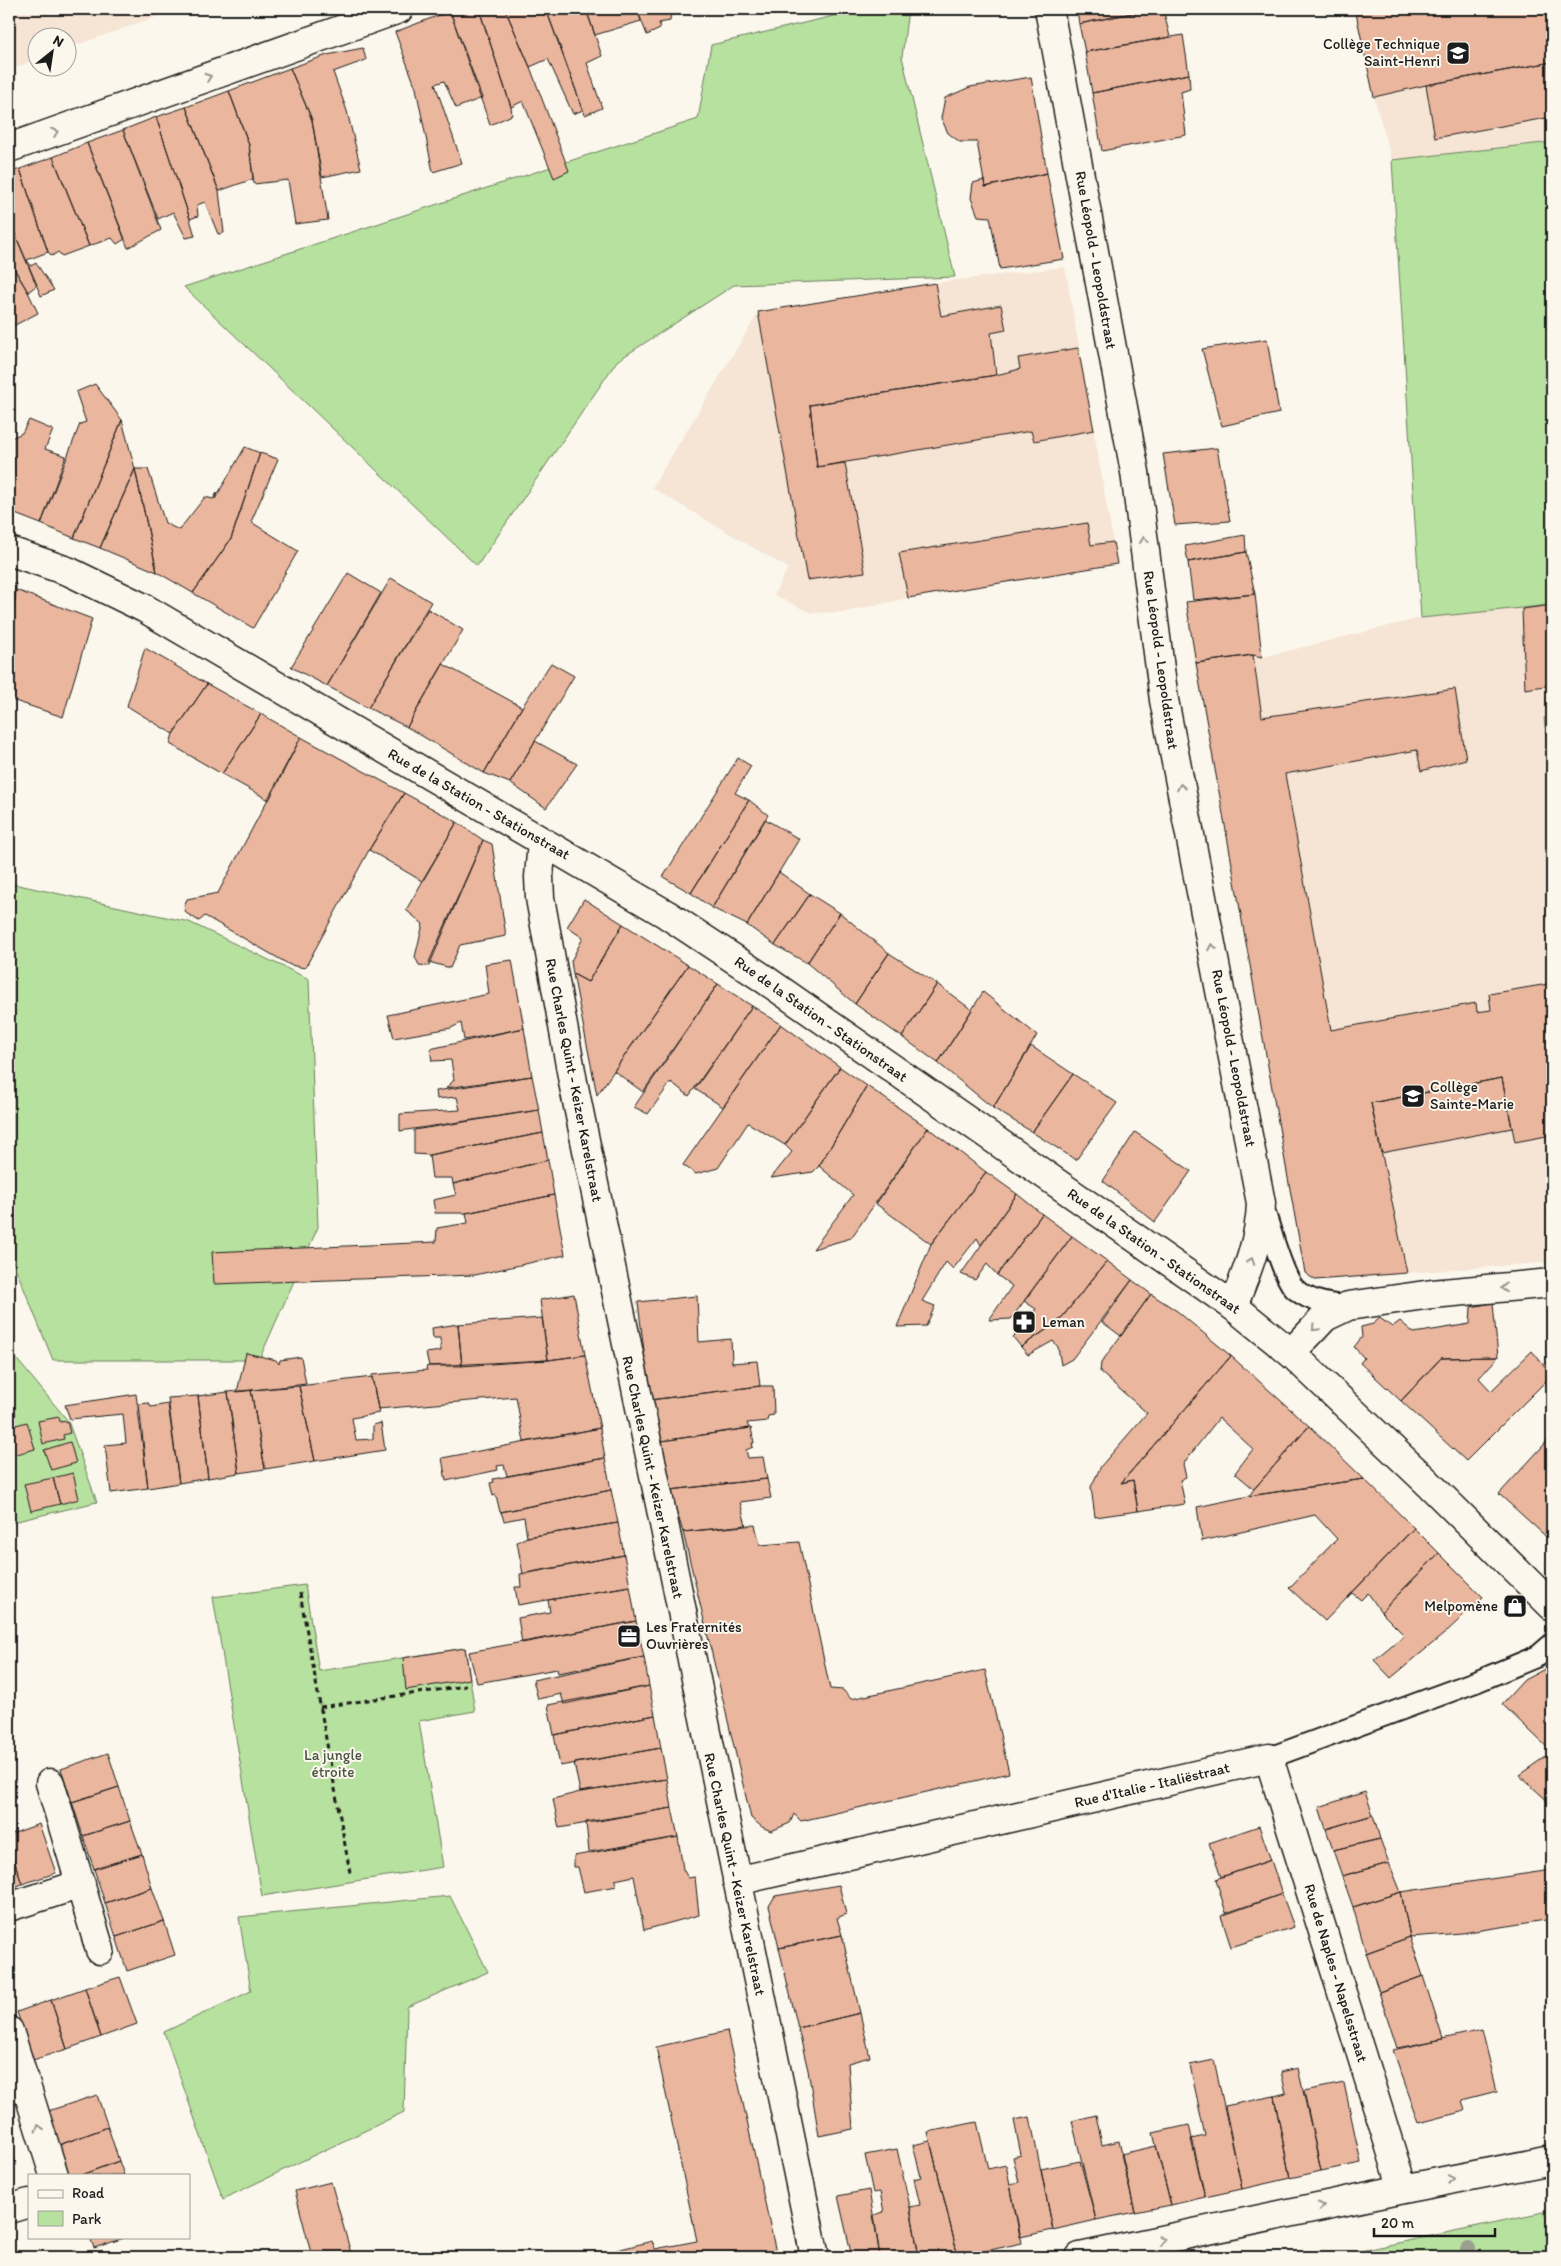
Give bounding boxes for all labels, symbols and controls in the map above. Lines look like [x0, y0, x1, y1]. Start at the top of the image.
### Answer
north arrow [28, 28, 78, 78]
text: N [50, 31, 67, 51]
place label: Collège Technique Saint-Henri [1323, 35, 1440, 70]
school or university icon: Collège Technique Saint-Henri [1445, 40, 1471, 66]
one-way arrow [203, 73, 211, 83]
one-way arrow [50, 128, 58, 138]
street label: Rue Léopold - Leopoldstraat [1071, 170, 1121, 351]
one-way arrow [1139, 536, 1150, 544]
street label: Rue Léopold - Leopoldstraat [1140, 569, 1183, 751]
street label: Rue de la Station - Stationstraat [385, 744, 574, 864]
one-way arrow [1176, 783, 1187, 792]
one-way arrow [1207, 942, 1218, 951]
street label: Rue de la Station - Stationstraat [731, 952, 911, 1086]
street label: Rue Charles Quint - Keizer Karelstraat [542, 957, 607, 1204]
street label: Rue Léopold - Leopoldstraat [1208, 968, 1260, 1149]
place label: Collège Sainte-Marie [1430, 1078, 1514, 1113]
school or university icon: Collège Sainte-Marie [1400, 1083, 1426, 1109]
street label: Rue de la Station - Stationstraat [1064, 1184, 1244, 1318]
one-way arrow [1245, 1257, 1255, 1265]
one-way arrow [1499, 1282, 1507, 1293]
pharmacy icon: Leman [1011, 1309, 1037, 1335]
place label: Leman [1042, 1313, 1085, 1331]
one-way arrow [1312, 1323, 1321, 1332]
street label: Rue Charles Quint - Keizer Karelstraat [618, 1354, 688, 1600]
shop icon: Melpomène [1502, 1593, 1528, 1619]
place label: Melpomène [1424, 1597, 1498, 1615]
place label: Les Fraternités Ouvrières [646, 1618, 742, 1653]
office icon: Les Fraternités Ouvrières [616, 1623, 642, 1649]
park label: La jungle étroite [304, 1746, 362, 1781]
street label: Rue Charles Quint - Keizer Karelstraat [700, 1751, 770, 1997]
street label: Rue d'Italie - Italiëstraat [1072, 1758, 1232, 1812]
street label: Rue de Naples - Napelsstraat [1300, 1882, 1372, 2065]
one-way arrow [35, 2125, 45, 2133]
legend [28, 2174, 190, 2238]
one-way arrow [1447, 2175, 1456, 2185]
text: Road [72, 2184, 105, 2202]
one-way arrow [1316, 2201, 1325, 2212]
scale bar [1374, 2206, 1495, 2238]
text: Park [72, 2210, 102, 2228]
text: 20 m [1381, 2214, 1415, 2232]
one-way arrow [1157, 2235, 1166, 2246]

